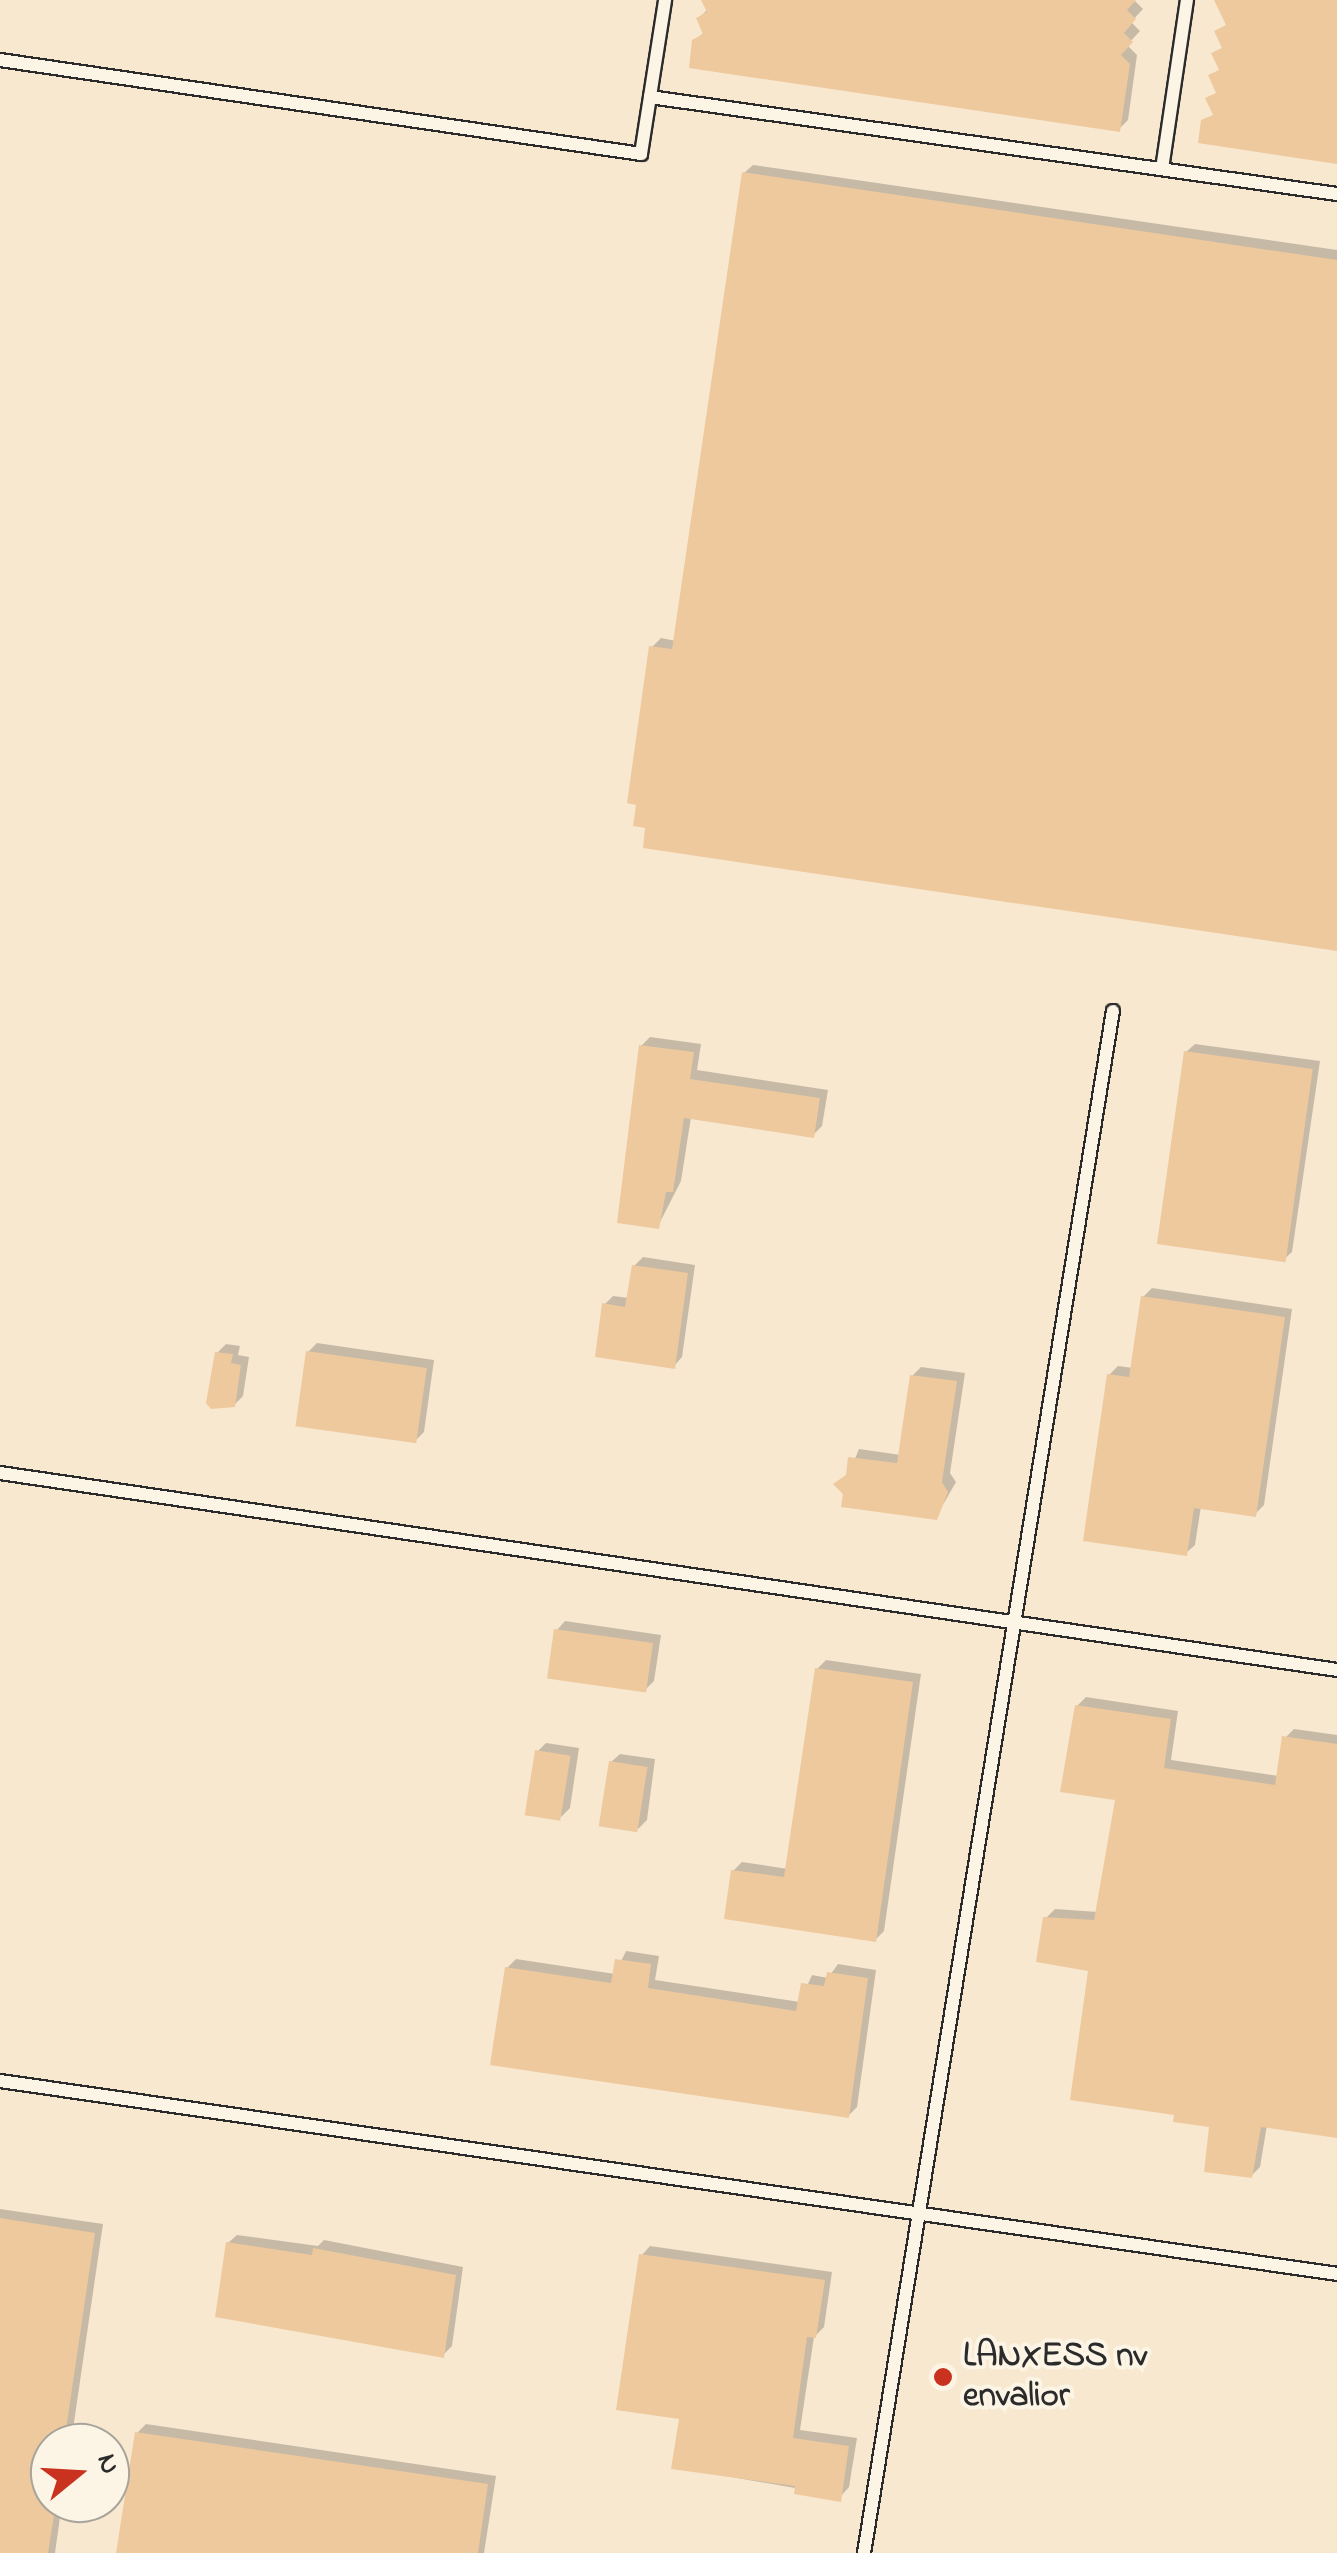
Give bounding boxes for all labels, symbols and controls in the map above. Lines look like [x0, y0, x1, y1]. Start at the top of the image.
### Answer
place label: LANXESS nv envalior [963, 2336, 1147, 2418]
marker: LANXESS nv envalior [932, 2366, 954, 2388]
north arrow [30, 2423, 130, 2523]
text: N [85, 2449, 130, 2480]

